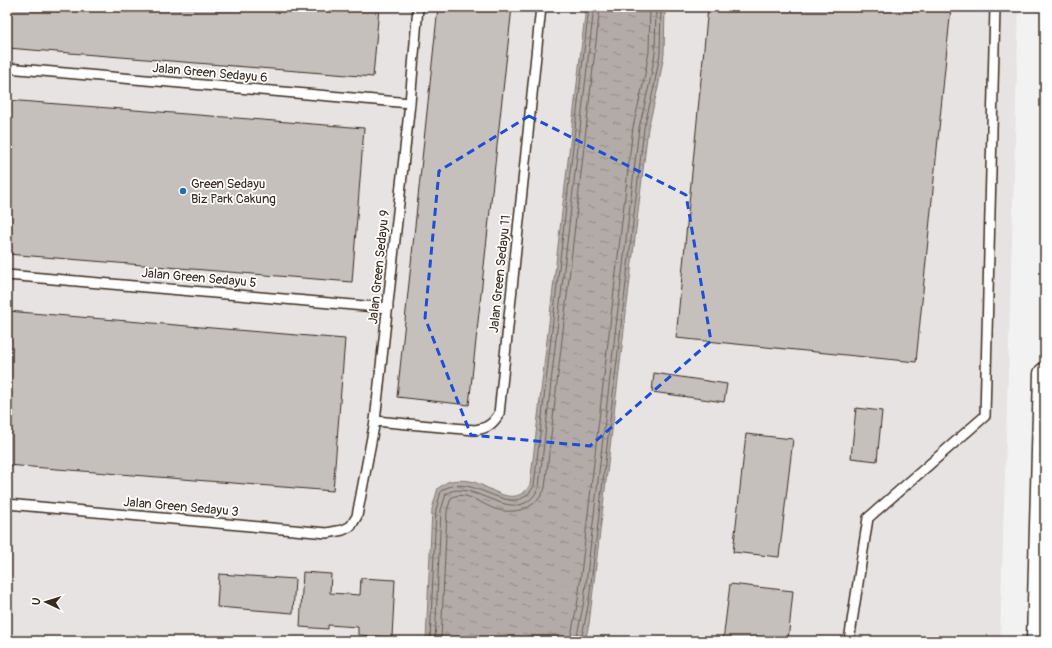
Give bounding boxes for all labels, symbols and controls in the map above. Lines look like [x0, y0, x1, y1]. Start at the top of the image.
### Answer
street label: Jalan Green Sedayu 6 [152, 60, 268, 86]
place label: Green Sedayu Biz Park Cakung [191, 176, 276, 207]
marker: Green Sedayu Biz Park Cakung [178, 186, 188, 196]
street label: Jalan Green Sedayu 9 [365, 209, 393, 325]
street label: Jalan Green Sedayu 11 [486, 214, 514, 334]
street label: Jalan Green Sedayu 5 [141, 265, 257, 291]
street label: Jalan Green Sedayu 3 [123, 494, 239, 520]
north arrow [26, 582, 66, 622]
text: U [30, 597, 43, 605]

